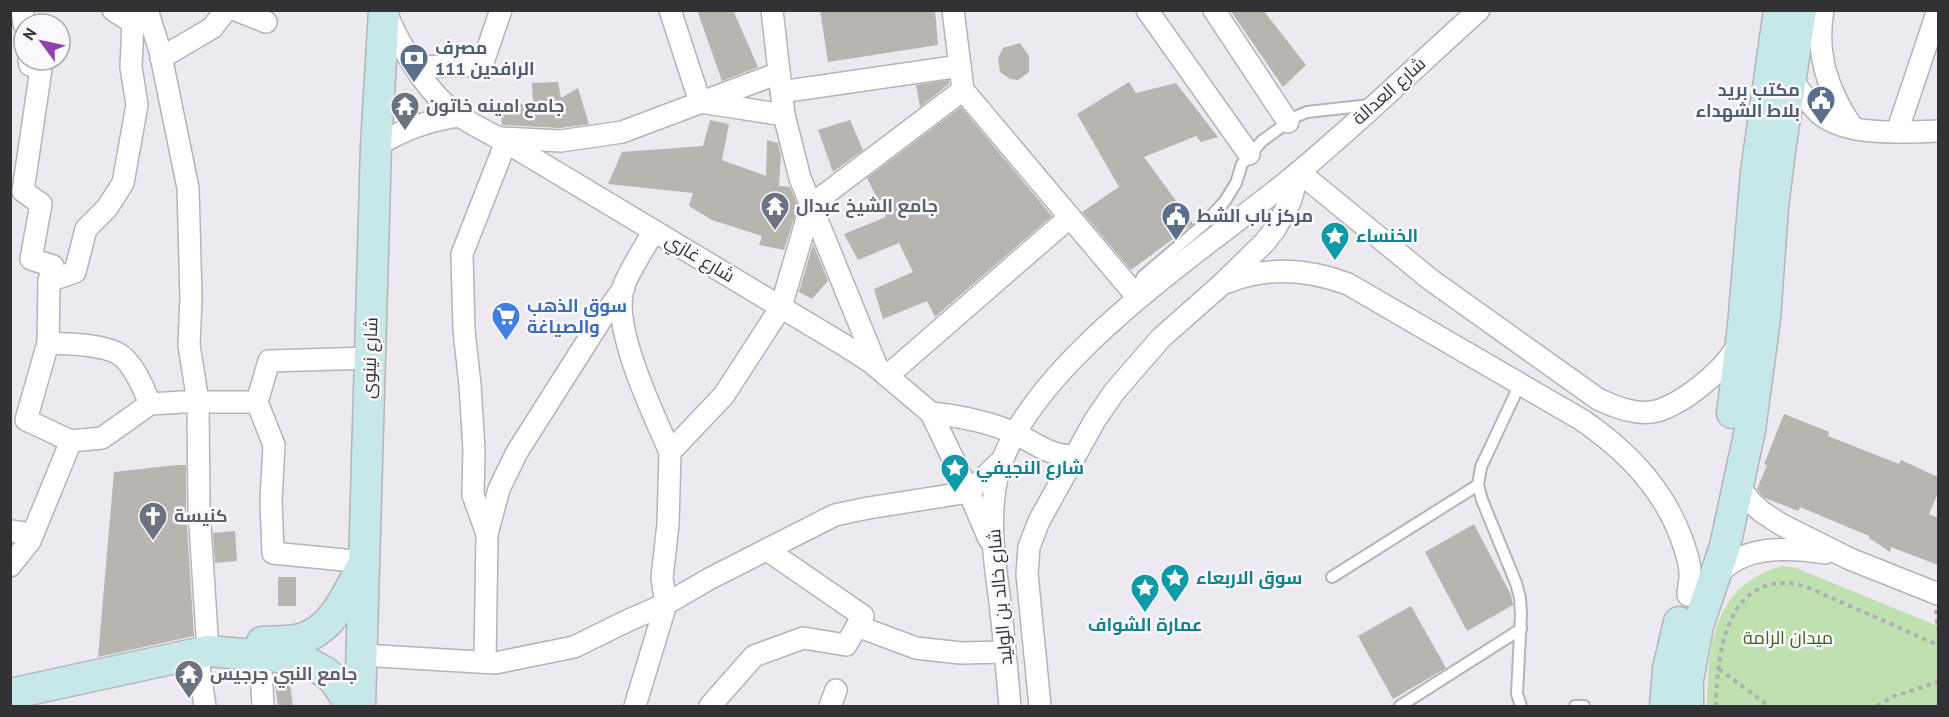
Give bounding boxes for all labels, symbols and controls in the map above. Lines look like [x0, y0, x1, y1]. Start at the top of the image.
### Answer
north arrow [12, 12, 72, 72]
text: N [18, 24, 41, 44]
place label: مصرف الرافدين 111 [435, 36, 535, 80]
bank icon: مصرف الرافدين 111 [398, 42, 430, 84]
street label: شارع العدالة [1347, 52, 1431, 130]
place label: مكتب بريد بلاط الشهداء [1696, 78, 1800, 122]
public building icon: مكتب بريد بلاط الشهداء [1805, 84, 1837, 126]
temple icon: جامع امينه خاتون [389, 90, 421, 132]
place label: جامع امينه خاتون [426, 94, 565, 118]
temple icon: جامع الشيخ عبدال [759, 190, 791, 232]
place label: جامع الشيخ عبدال [796, 194, 938, 218]
public building icon: مركز باب الشط [1160, 200, 1192, 242]
place label: مركز باب الشط [1197, 204, 1313, 227]
place icon: الخنساء [1319, 220, 1351, 262]
place label: الخنساء [1356, 224, 1418, 247]
street label: شارع غازي [660, 228, 739, 290]
place label: سوق الذهب والصياغة [527, 294, 627, 338]
supermarket icon: سوق الذهب والصياغة [490, 300, 522, 342]
street label: شارع نينوى [357, 317, 383, 399]
place icon: شارع النجيفي [939, 452, 971, 494]
place label: شارع النجيفي [976, 456, 1084, 483]
church icon: كنيسة [137, 500, 169, 542]
place label: كنيسة [174, 504, 228, 527]
street label: شارع خالد بن الوليد [982, 528, 1018, 666]
place icon: سوق الاربعاء [1159, 562, 1191, 604]
place label: سوق الاربعاء [1196, 566, 1302, 589]
place icon: عمارة الشواف [1129, 572, 1161, 614]
place label: عمارة الشواف [1088, 613, 1202, 636]
park label: ميدان الرامة [1743, 626, 1833, 649]
temple icon: جامع النبي جرجيس [173, 658, 205, 700]
place label: جامع النبي جرجيس [210, 662, 358, 689]

